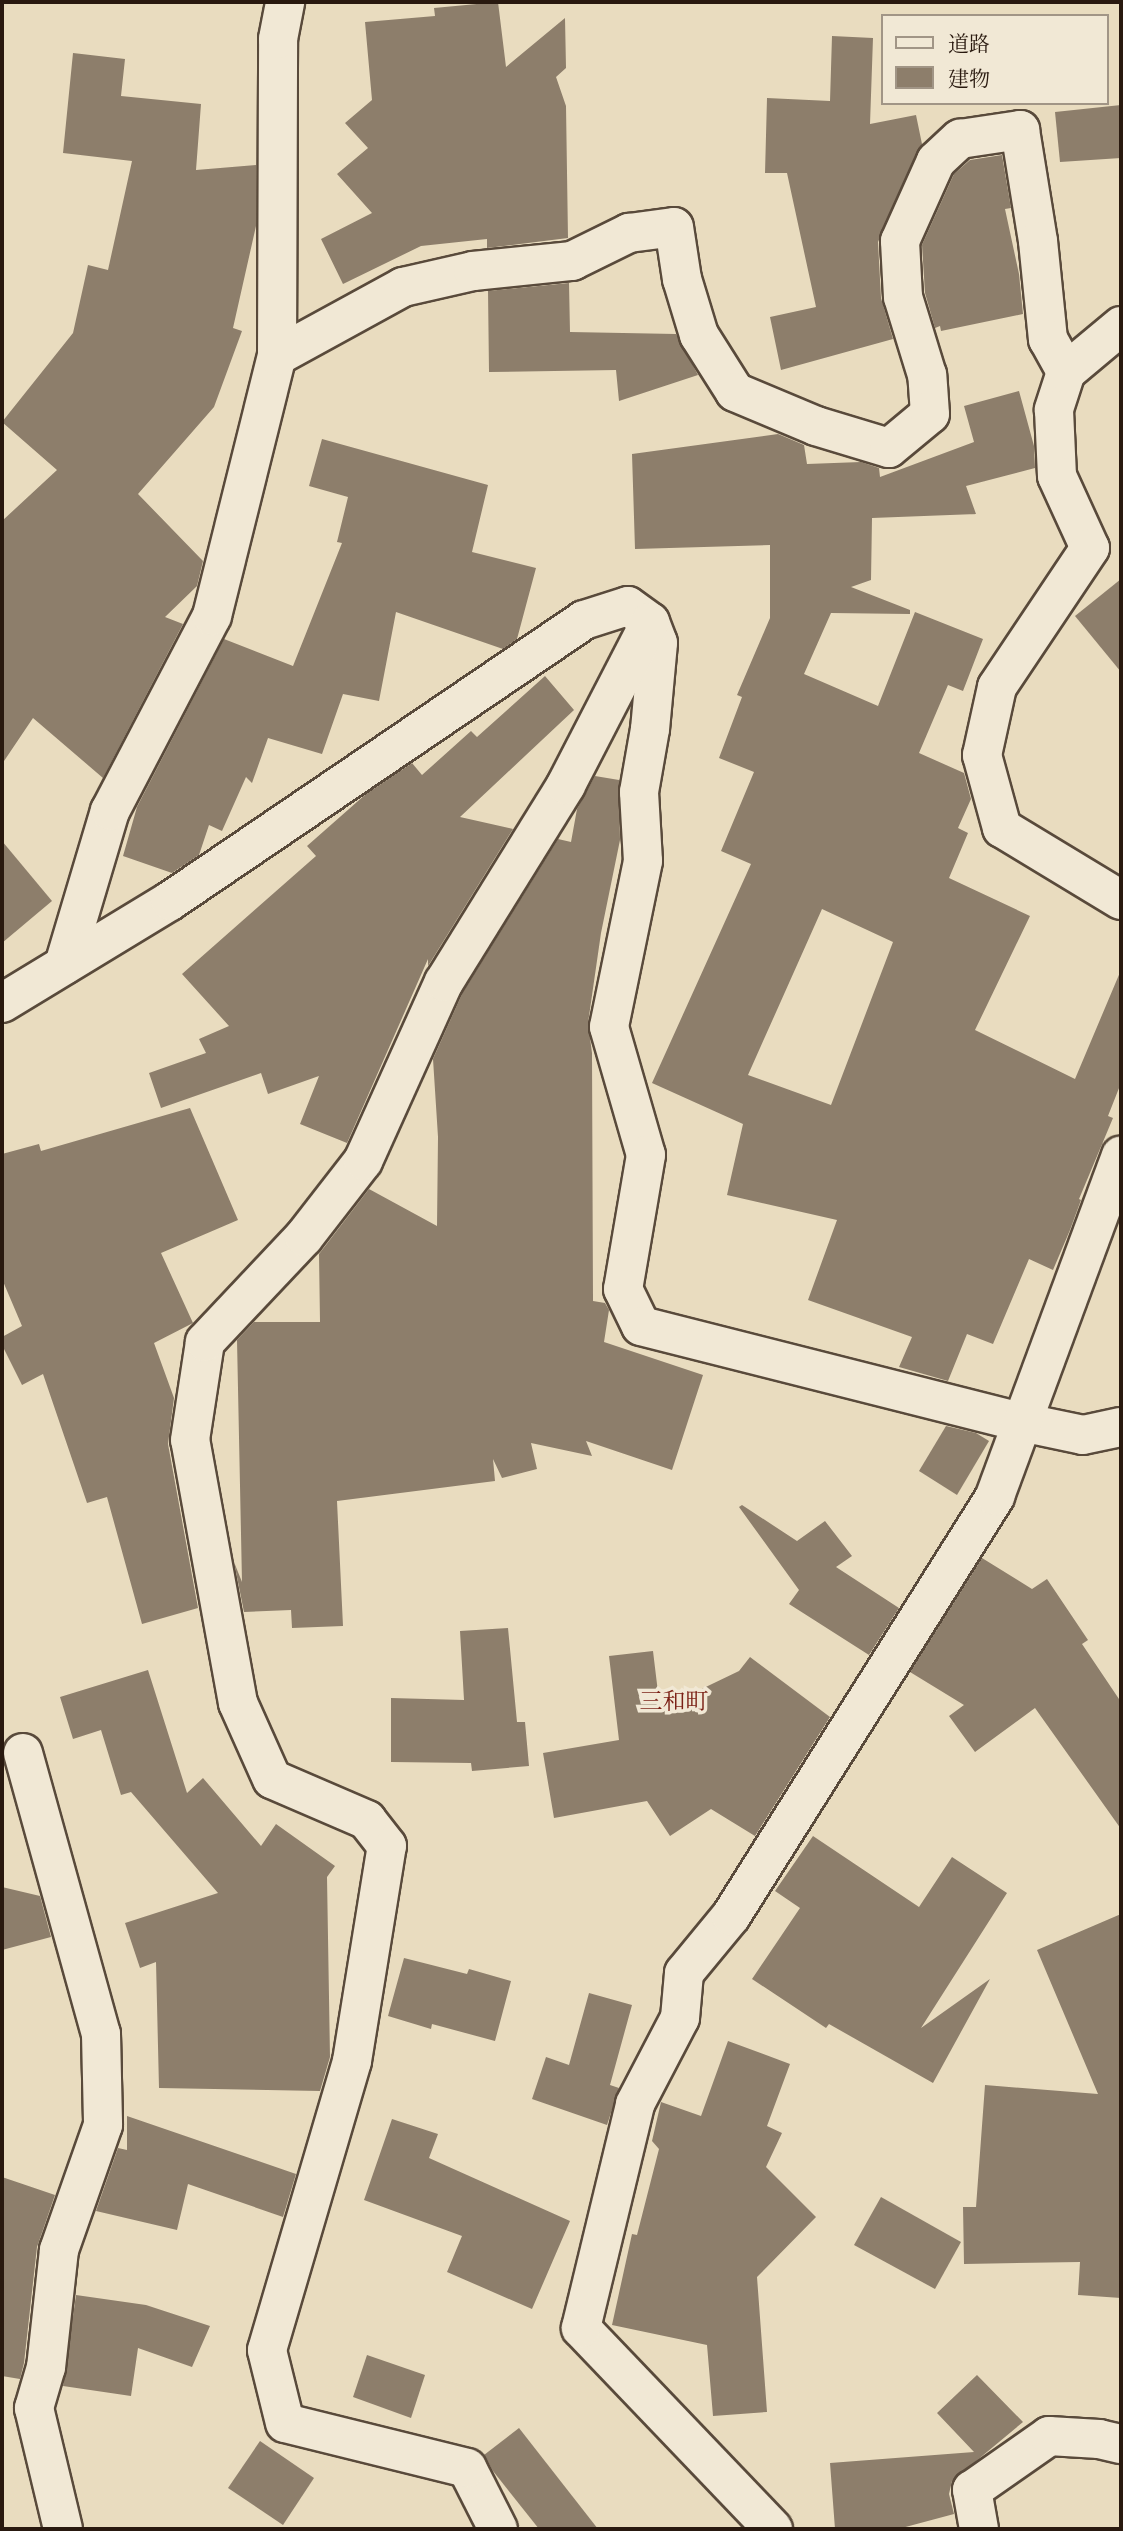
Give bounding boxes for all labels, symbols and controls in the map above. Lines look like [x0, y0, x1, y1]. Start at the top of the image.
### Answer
legend [881, 14, 1109, 105]
text: 道路 [948, 31, 990, 58]
text: 建物 [948, 66, 990, 93]
district label: 三和町 [640, 1688, 708, 1716]

